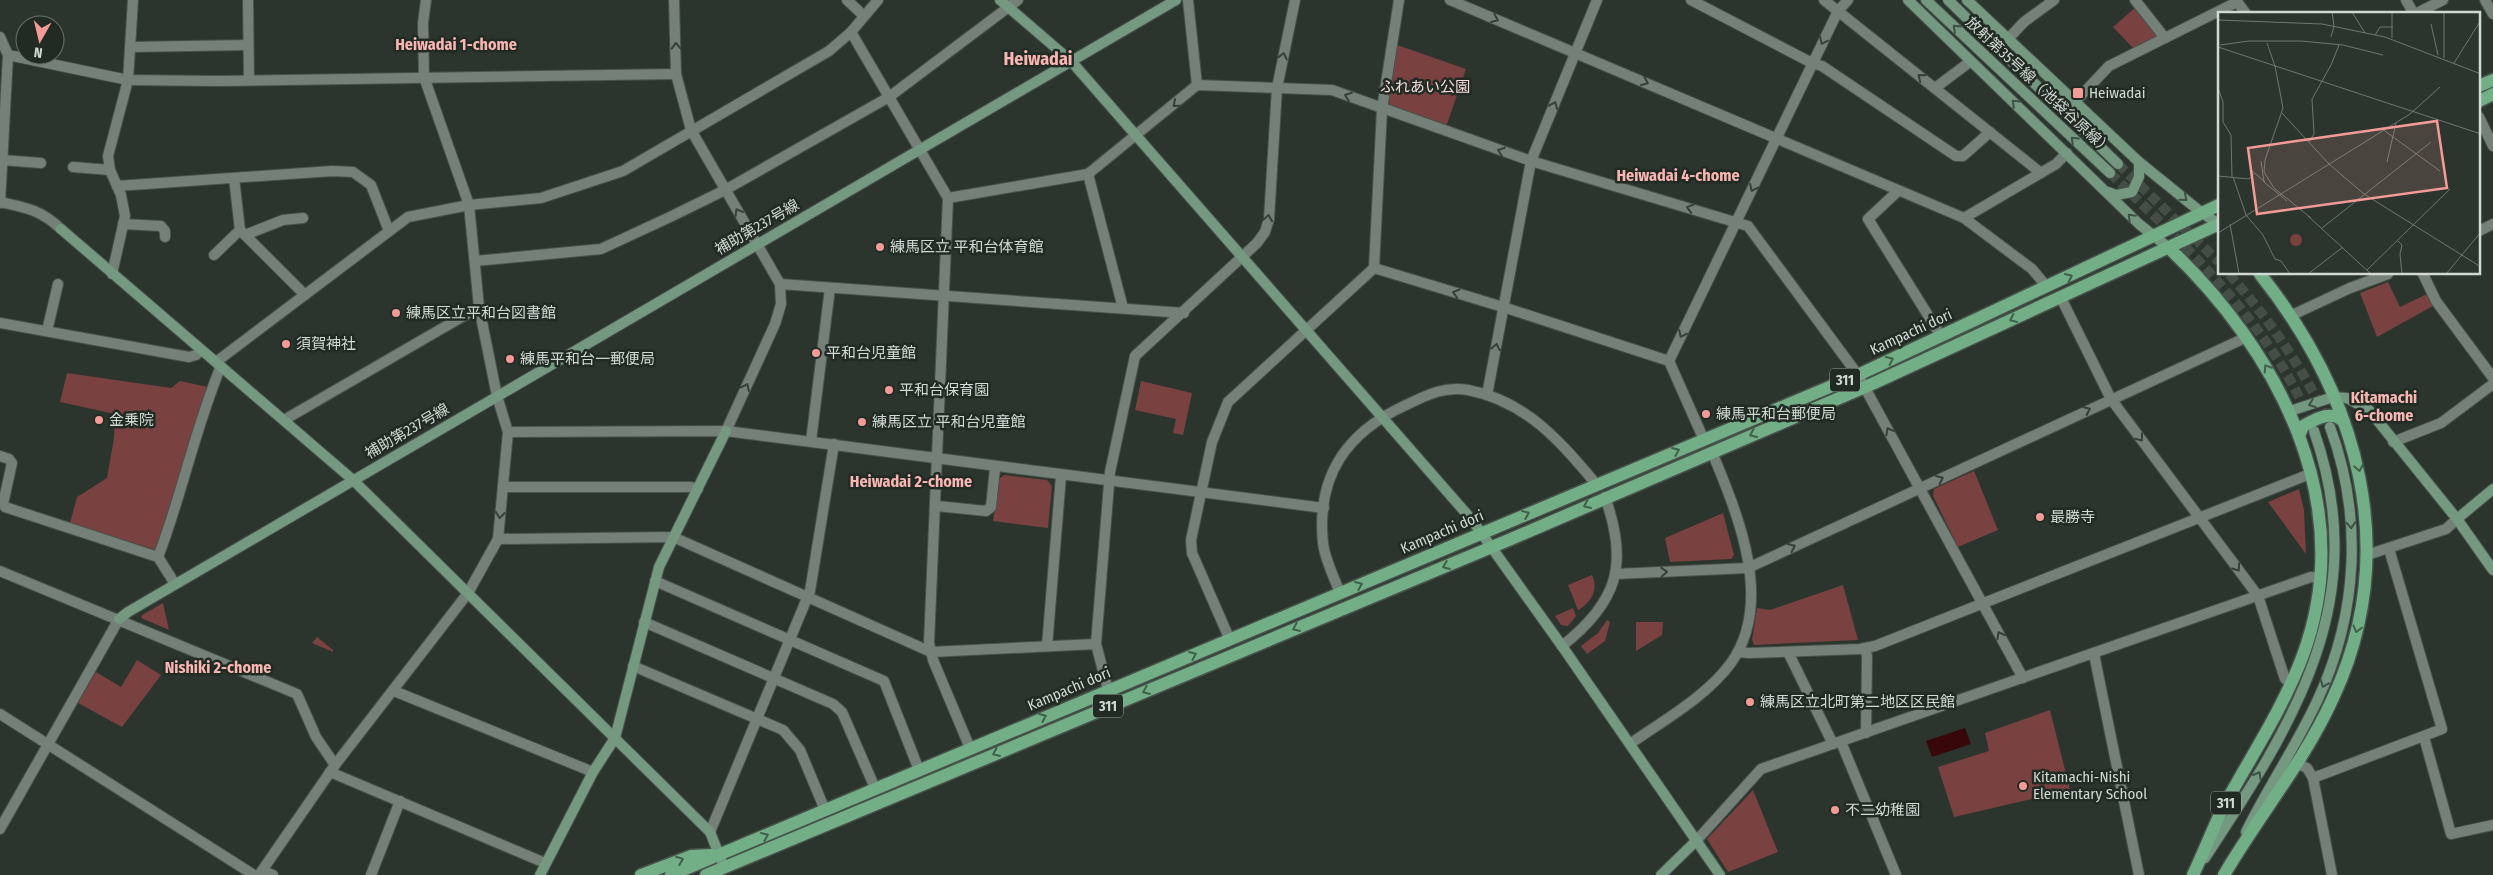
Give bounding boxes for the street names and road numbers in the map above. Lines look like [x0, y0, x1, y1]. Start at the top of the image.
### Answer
street label: 放射第35号線（池袋谷原線） [1962, 13, 2116, 159]
street label: 補助第237号線 [712, 196, 802, 258]
street label: Kampachi dori [1867, 305, 1955, 359]
road number: 311 [1830, 368, 1860, 392]
street label: 補助第237号線 [362, 400, 452, 462]
street label: Kampachi dori [1398, 506, 1486, 558]
street label: Kampachi dori [1025, 663, 1113, 715]
road number: 311 [1093, 694, 1123, 718]
road number: 311 [2211, 791, 2241, 814]

